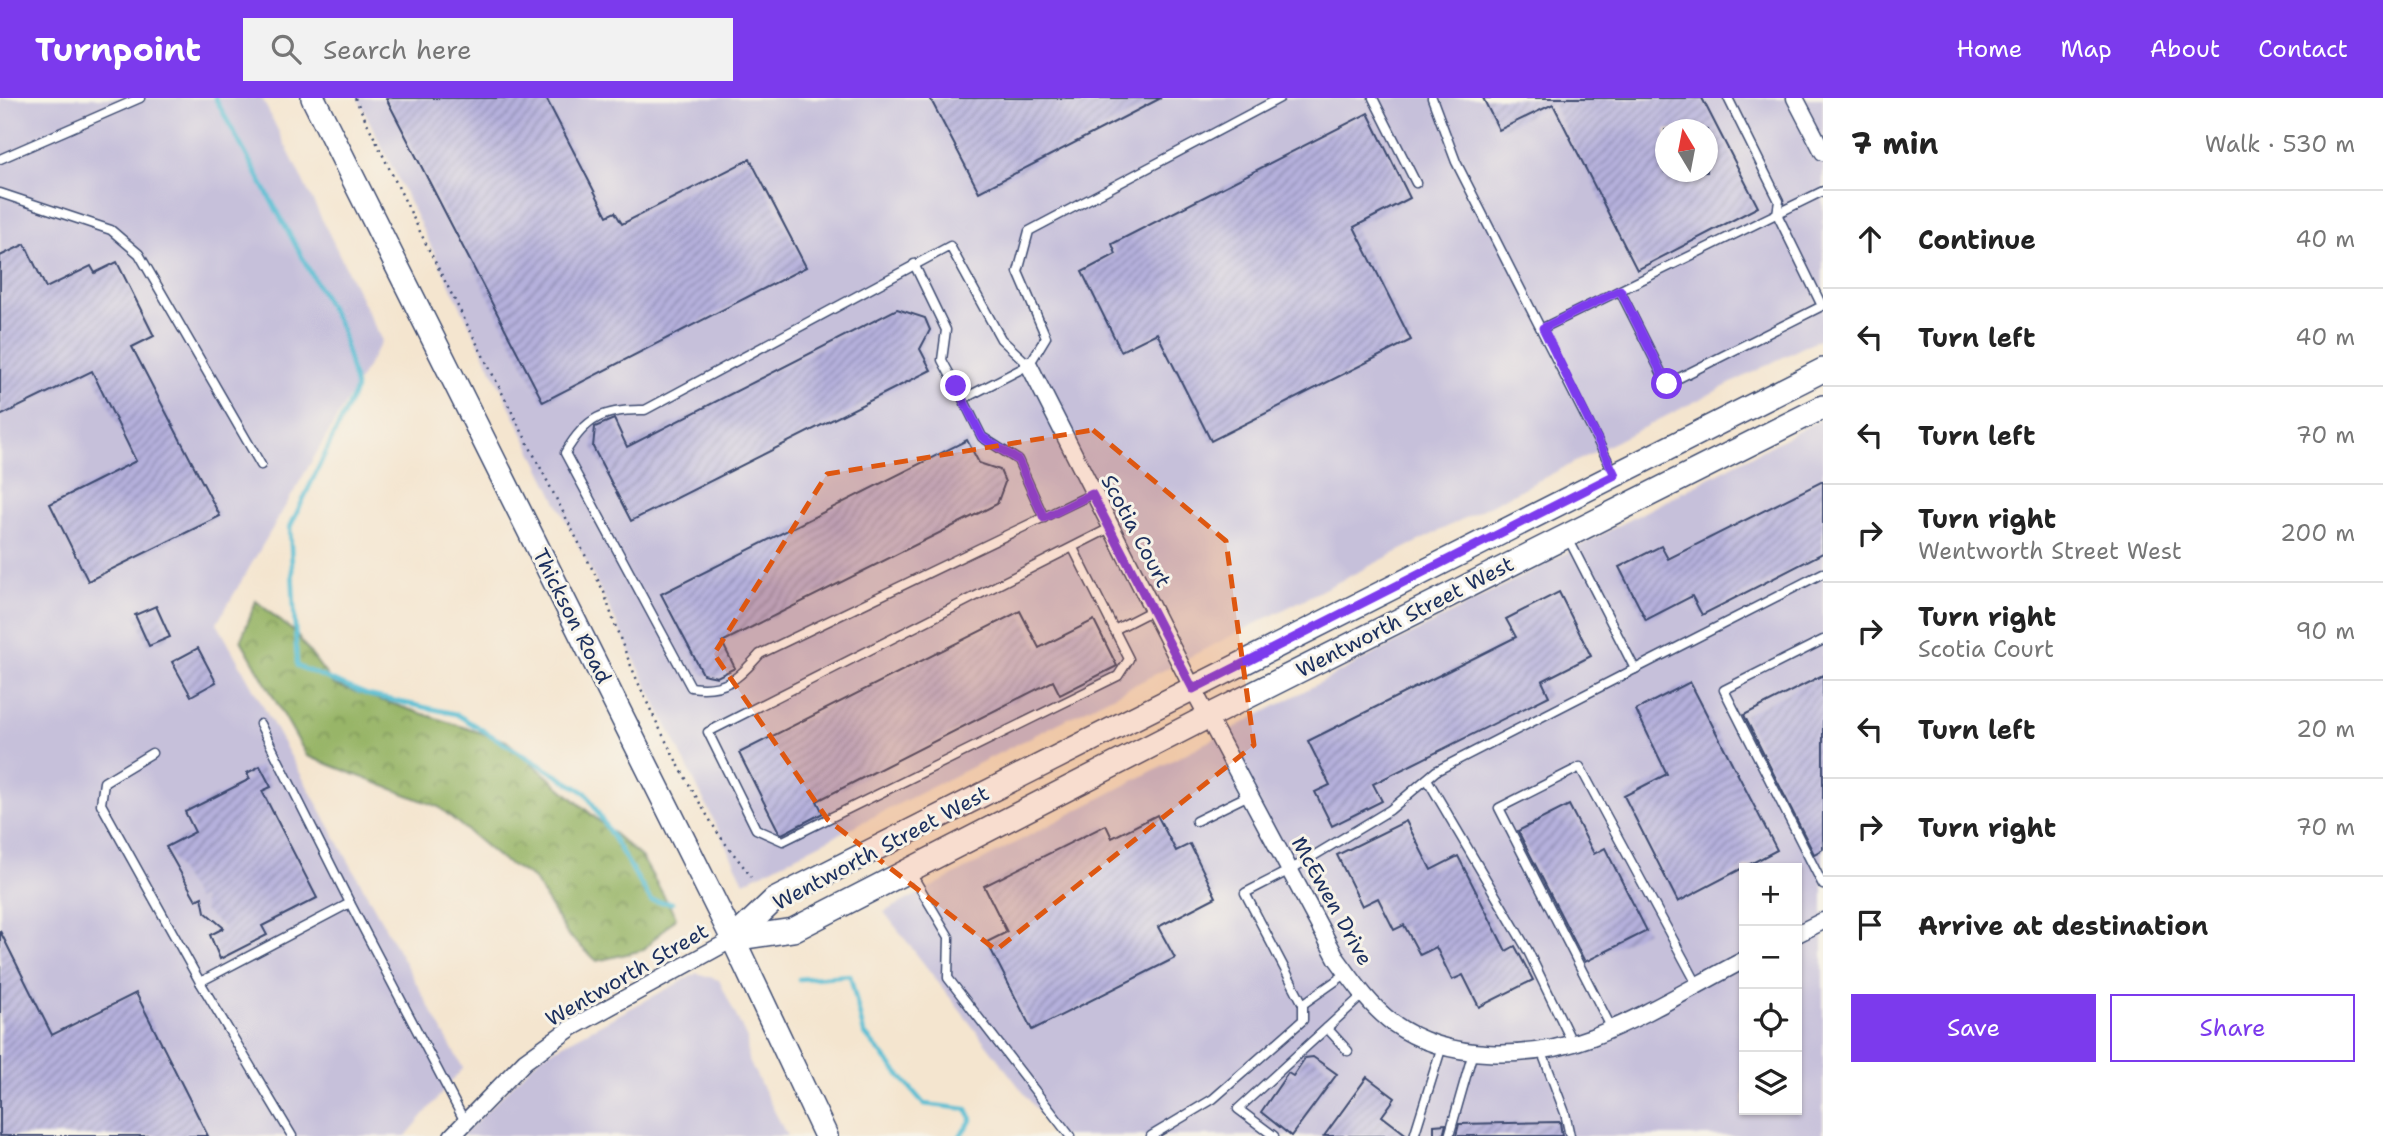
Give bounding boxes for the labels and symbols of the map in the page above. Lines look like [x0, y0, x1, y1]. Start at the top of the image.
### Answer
north arrow [1655, 119, 1718, 182]
route start [1651, 368, 1682, 399]
route end [940, 370, 971, 401]
street label: Scotia Court [1094, 470, 1178, 592]
street label: Thickson Road [526, 544, 618, 688]
street label: Wentworth Street West [1291, 550, 1519, 684]
street label: Wentworth Street West [768, 779, 994, 917]
street label: McEwen Drive [1285, 831, 1379, 971]
street label: Wentworth Street [541, 917, 713, 1033]

